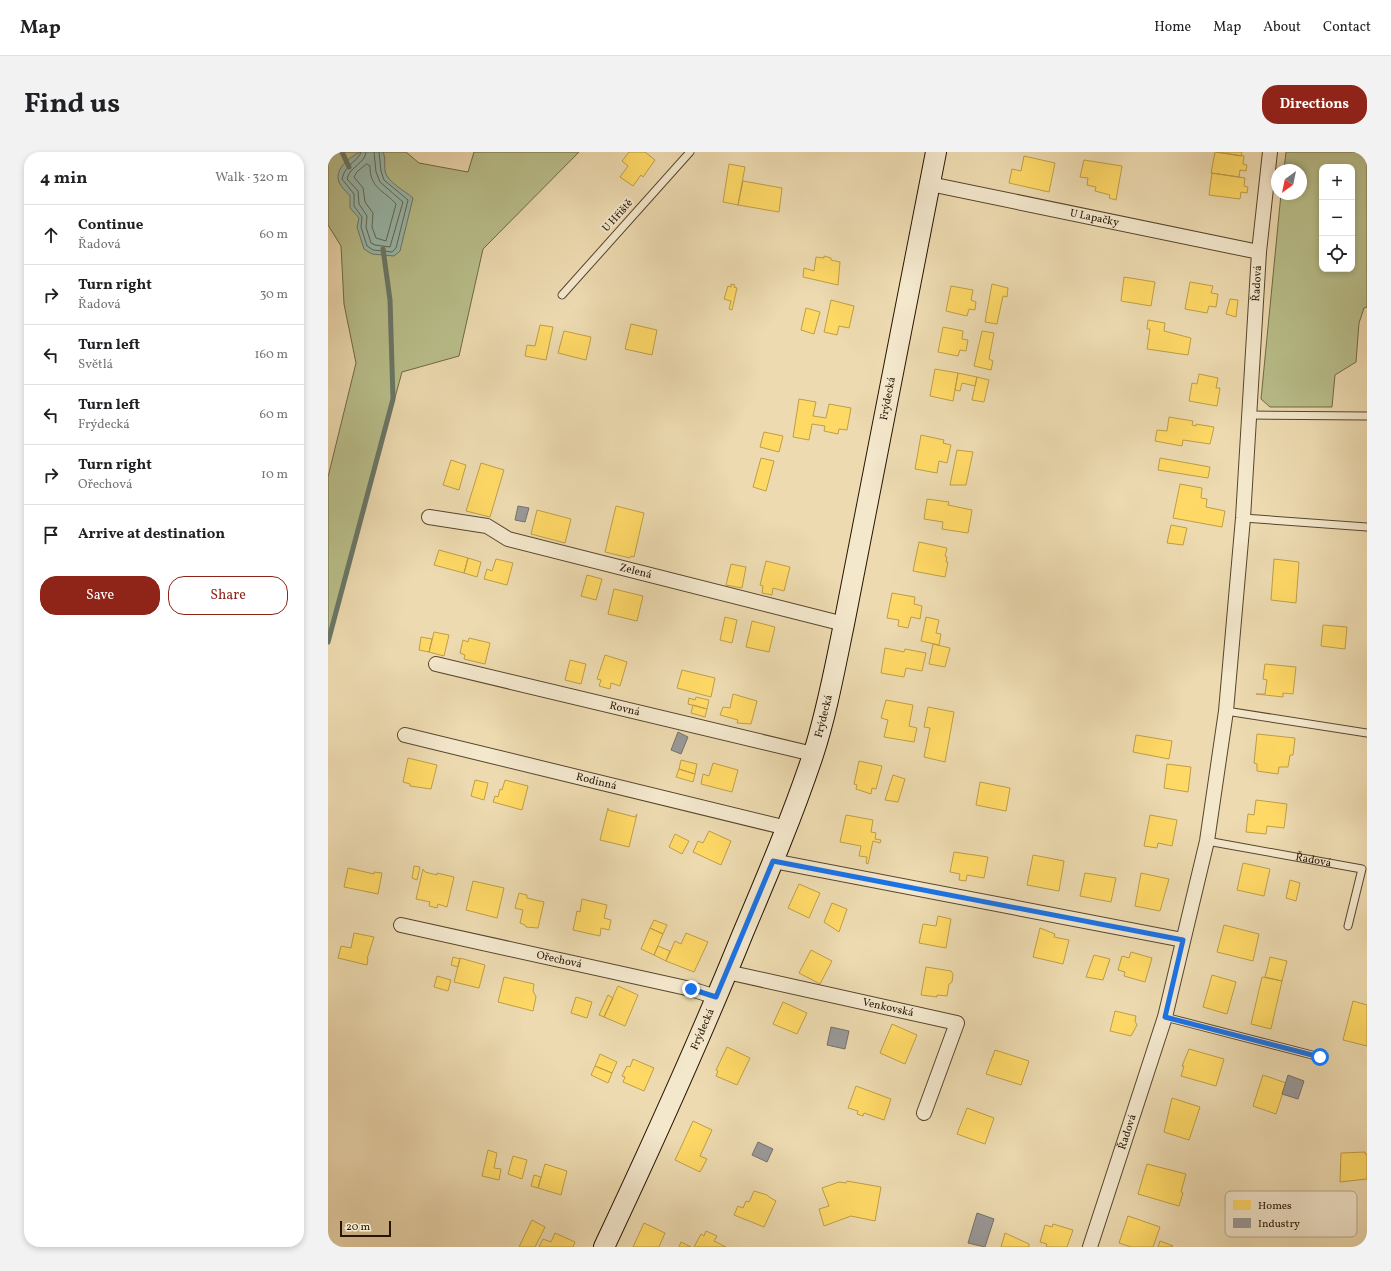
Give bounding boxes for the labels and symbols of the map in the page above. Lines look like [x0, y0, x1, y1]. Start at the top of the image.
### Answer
north arrow [1271, 164, 1307, 200]
street label: U Hřiště [599, 196, 637, 236]
street label: U Lapačky [1069, 206, 1120, 230]
street label: Řadová [1249, 264, 1266, 302]
street label: Frýdecká [876, 375, 900, 422]
street label: Zelená [618, 560, 654, 583]
street label: Frýdecká [811, 693, 837, 740]
street label: Rovná [608, 698, 642, 720]
street label: Rodinná [575, 769, 619, 794]
street label: Řadová [1294, 850, 1333, 871]
street label: Ořechová [535, 948, 584, 972]
route end [682, 980, 700, 998]
street label: Venkovská [861, 995, 916, 1021]
street label: Frýdecká [687, 1006, 718, 1052]
route start [1311, 1048, 1329, 1066]
street label: Řadová [1115, 1112, 1140, 1152]
legend [1225, 1191, 1357, 1237]
text: Homes [1258, 1199, 1292, 1214]
text: Industry [1258, 1217, 1300, 1232]
scale bar [340, 1219, 391, 1238]

